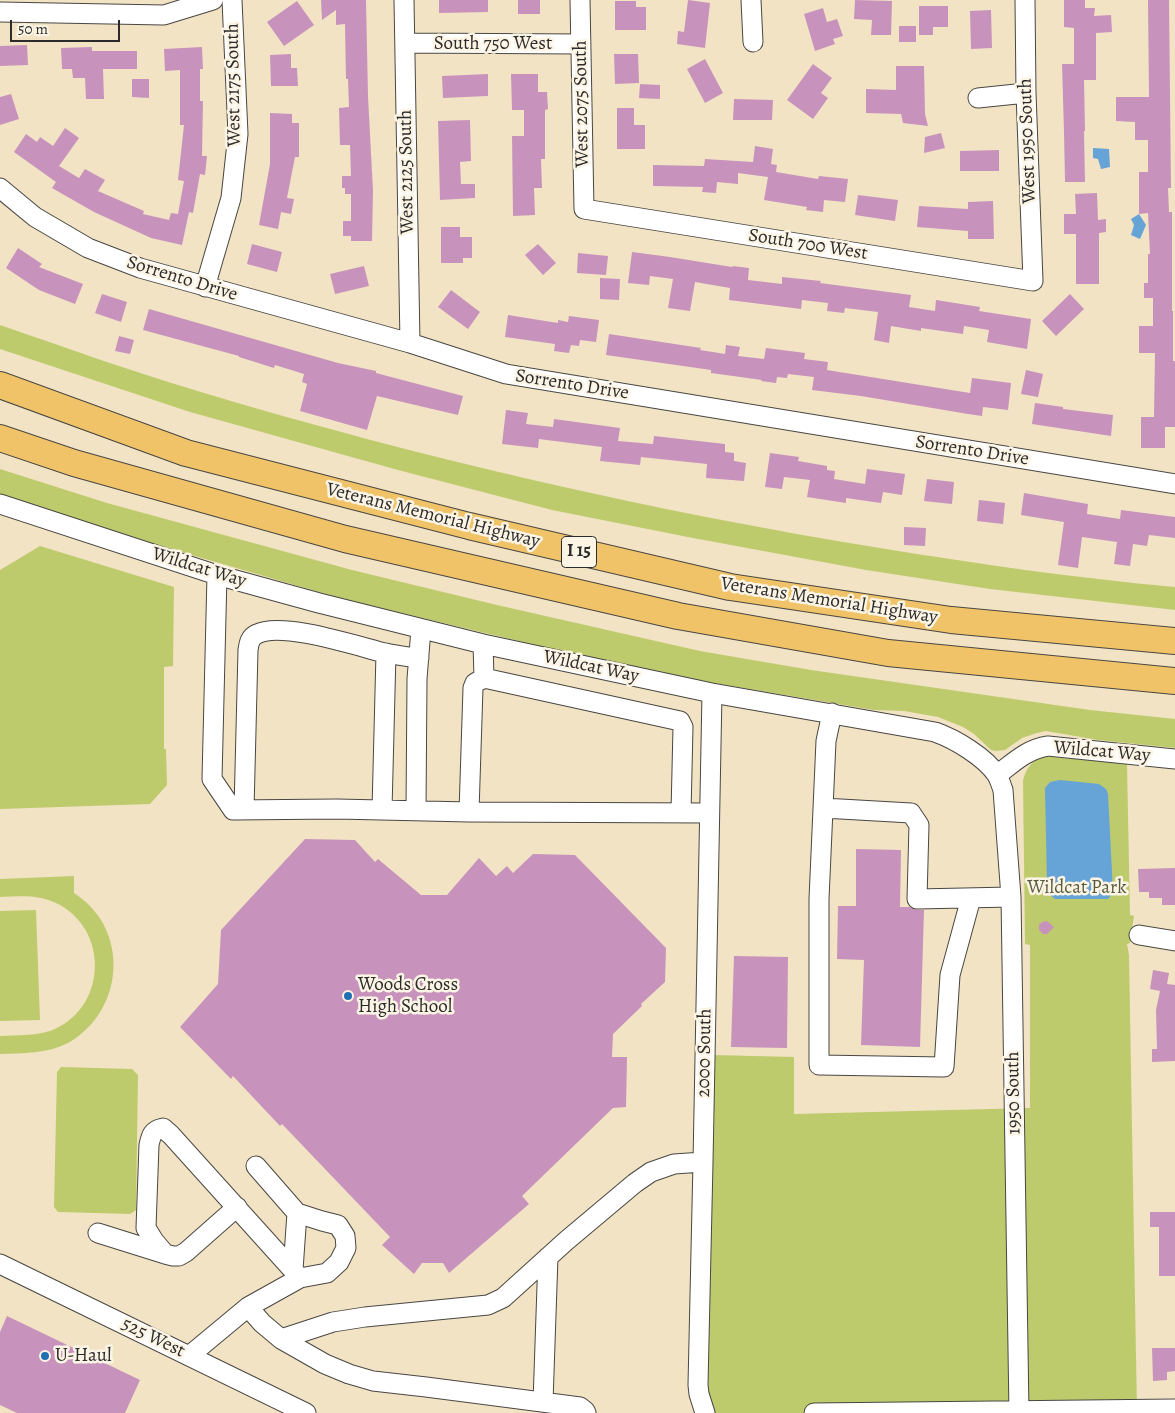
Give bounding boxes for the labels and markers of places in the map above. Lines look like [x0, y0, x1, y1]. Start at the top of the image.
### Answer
place label: Woods Cross High School [358, 974, 458, 1018]
marker: Woods Cross High School [342, 990, 354, 1002]
place label: U-Haul [55, 1345, 112, 1367]
marker: U-Haul [39, 1350, 51, 1362]

